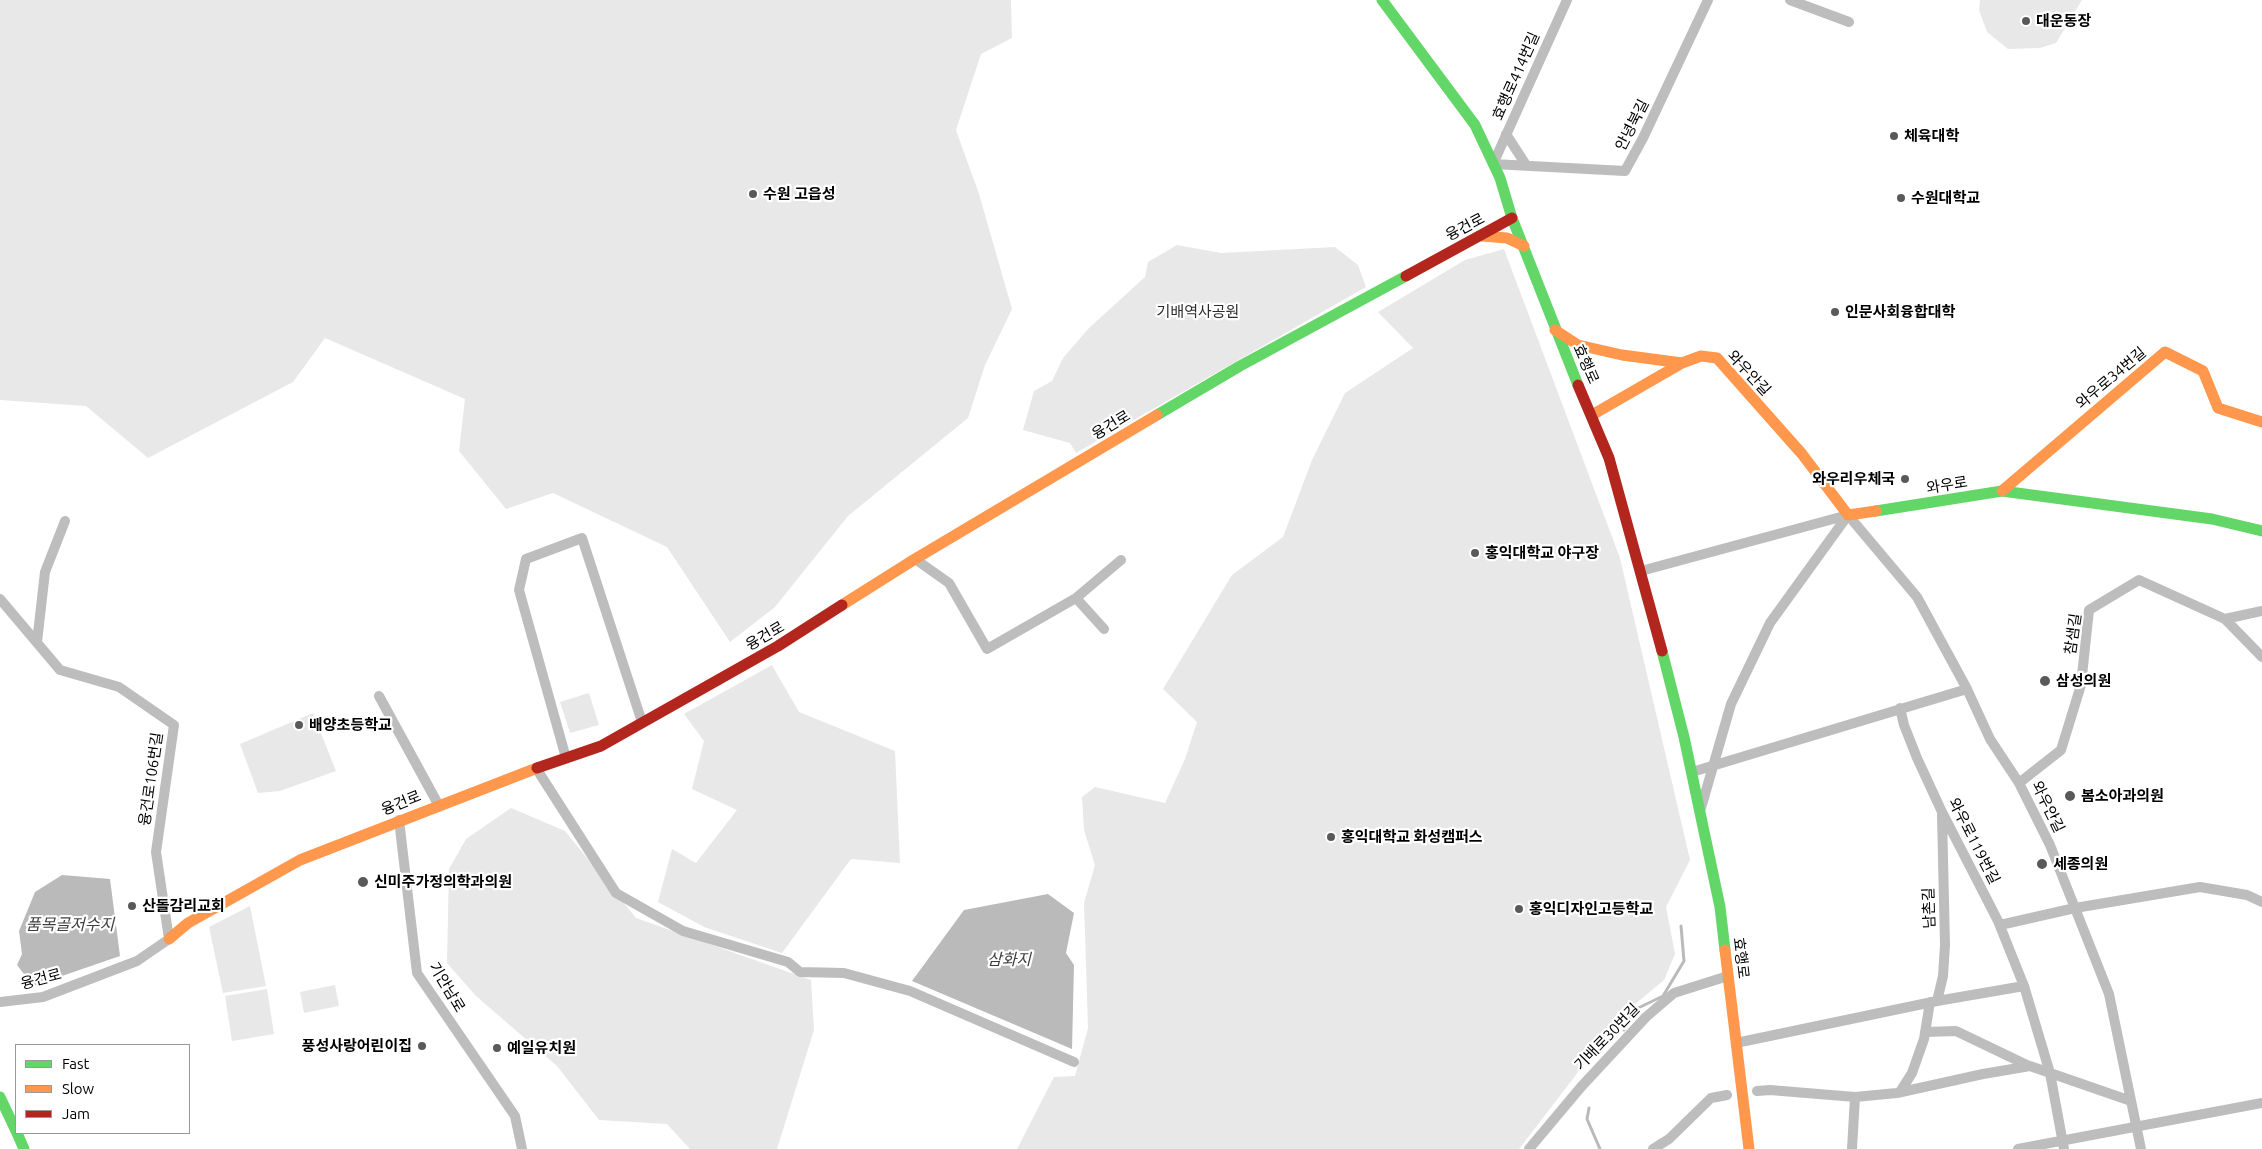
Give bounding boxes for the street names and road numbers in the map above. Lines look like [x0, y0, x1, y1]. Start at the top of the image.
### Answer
street label: 효행로414번길 [1489, 29, 1543, 123]
street label: 안녕북길 [1611, 96, 1653, 154]
street label: 융건로 [1442, 209, 1488, 245]
street label: 효행로 [1569, 341, 1603, 387]
street label: 와우로34번길 [2072, 343, 2150, 413]
street label: 와우안길 [1724, 347, 1774, 399]
street label: 융건로 [1089, 407, 1133, 443]
street label: 와우로 [1925, 473, 1969, 497]
street label: 참샘길 [2061, 612, 2085, 656]
street label: 융건로 [743, 618, 787, 654]
street label: 융건로106번길 [136, 731, 166, 827]
street label: 와우안길 [2028, 778, 2068, 836]
street label: 융건로 [378, 787, 424, 819]
street label: 와우로119번길 [1945, 795, 2003, 887]
street label: 남촌길 [1919, 887, 1939, 929]
street label: 효행로 [1730, 936, 1752, 980]
street label: 기안남로 [425, 959, 469, 1015]
street label: 융건로 [19, 965, 63, 993]
street label: 기배로30번길 [1571, 1000, 1643, 1074]

